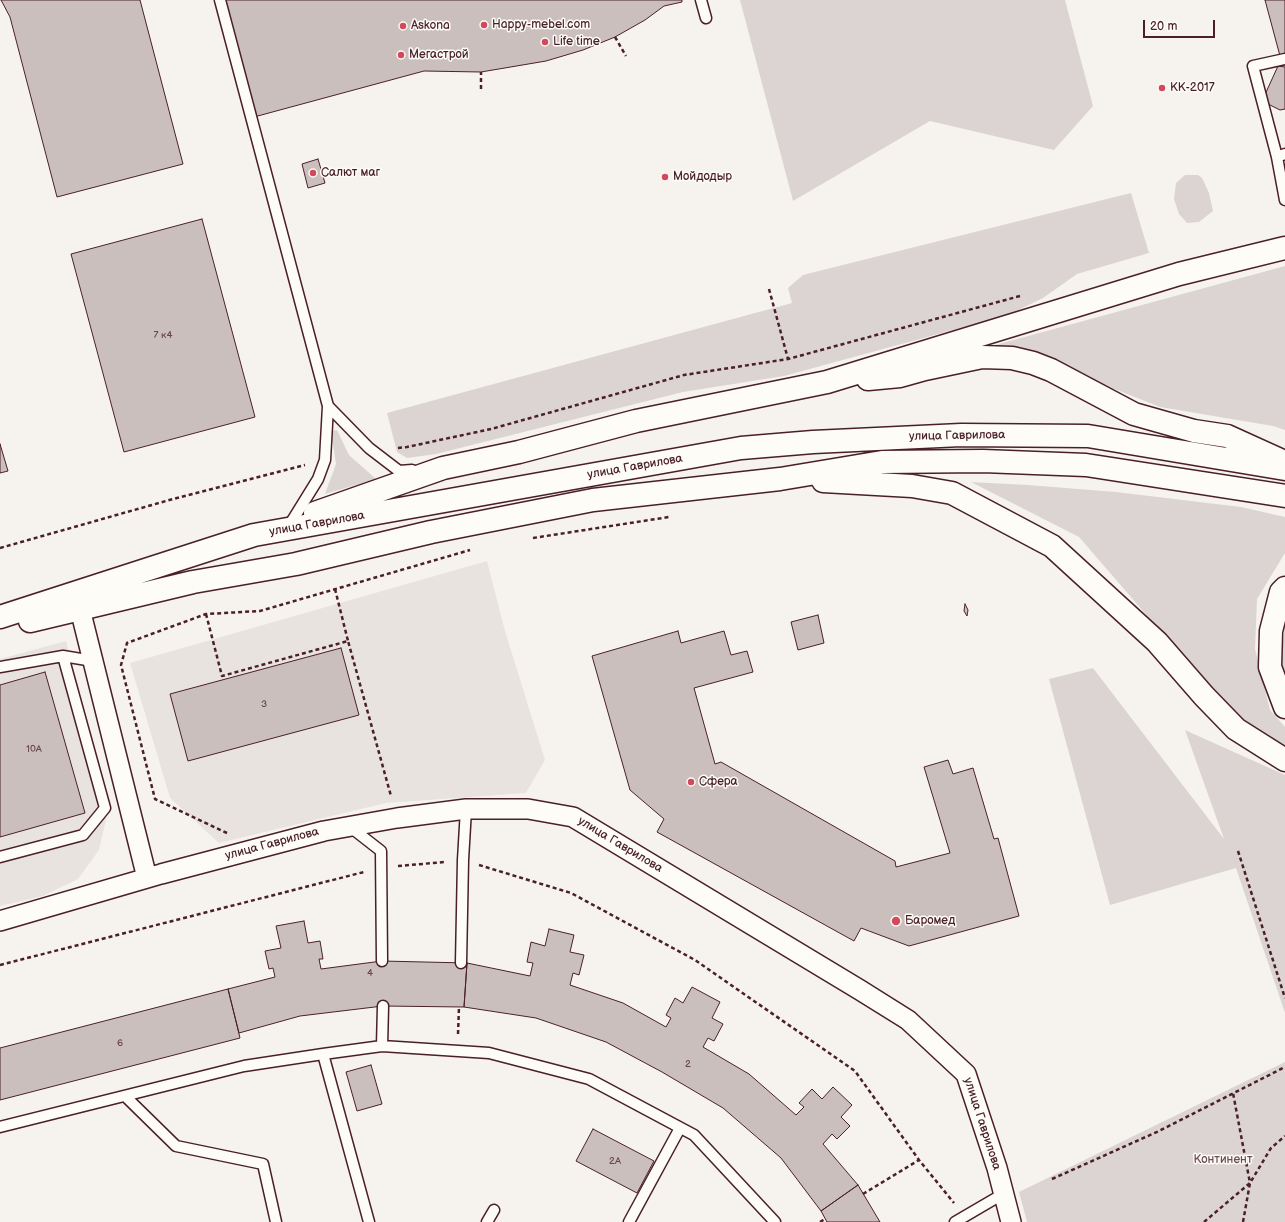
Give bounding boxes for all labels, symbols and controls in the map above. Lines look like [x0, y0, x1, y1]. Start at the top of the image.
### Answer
scale bar [1145, 12, 1217, 38]
place label: Happy-mebel.com [492, 18, 590, 32]
place label: Askona [411, 19, 450, 33]
text: 20 m [1150, 19, 1177, 34]
marker: Happy-mebel.com [479, 20, 489, 30]
marker: Askona [398, 21, 408, 31]
place label: Life time [553, 35, 600, 49]
marker: Life time [540, 37, 550, 47]
place label: Мегастрой [409, 48, 469, 62]
marker: Мегастрой [396, 50, 406, 60]
place label: КК-2017 [1170, 81, 1215, 95]
marker: КК-2017 [1157, 83, 1167, 93]
place label: Салют маг [321, 166, 380, 180]
marker: Салют маг [308, 168, 318, 178]
place label: Мойдодыр [673, 170, 732, 184]
marker: Мойдодыр [660, 172, 670, 182]
house number: 7 к4 [153, 329, 173, 341]
street label: улица Гаврилова [909, 428, 1005, 444]
street label: улица Гаврилова [586, 452, 684, 482]
street label: улица Гаврилова [268, 509, 366, 539]
house number: 3 [261, 698, 267, 710]
house number: 10А [26, 743, 42, 755]
place label: Сфера [699, 775, 738, 789]
marker: Сфера [686, 777, 696, 787]
street label: улица Гаврилова [575, 814, 665, 876]
street label: улица Гаврилова [224, 825, 320, 863]
place label: Баромед [905, 914, 955, 928]
marker: Баромед [890, 915, 902, 927]
house number: 4 [367, 967, 373, 979]
house number: 6 [117, 1037, 123, 1049]
house number: 2 [685, 1058, 691, 1070]
street label: улица Гаврилова [960, 1076, 1004, 1172]
park label: Континент [1194, 1153, 1252, 1167]
house number: 2А [609, 1155, 621, 1167]

